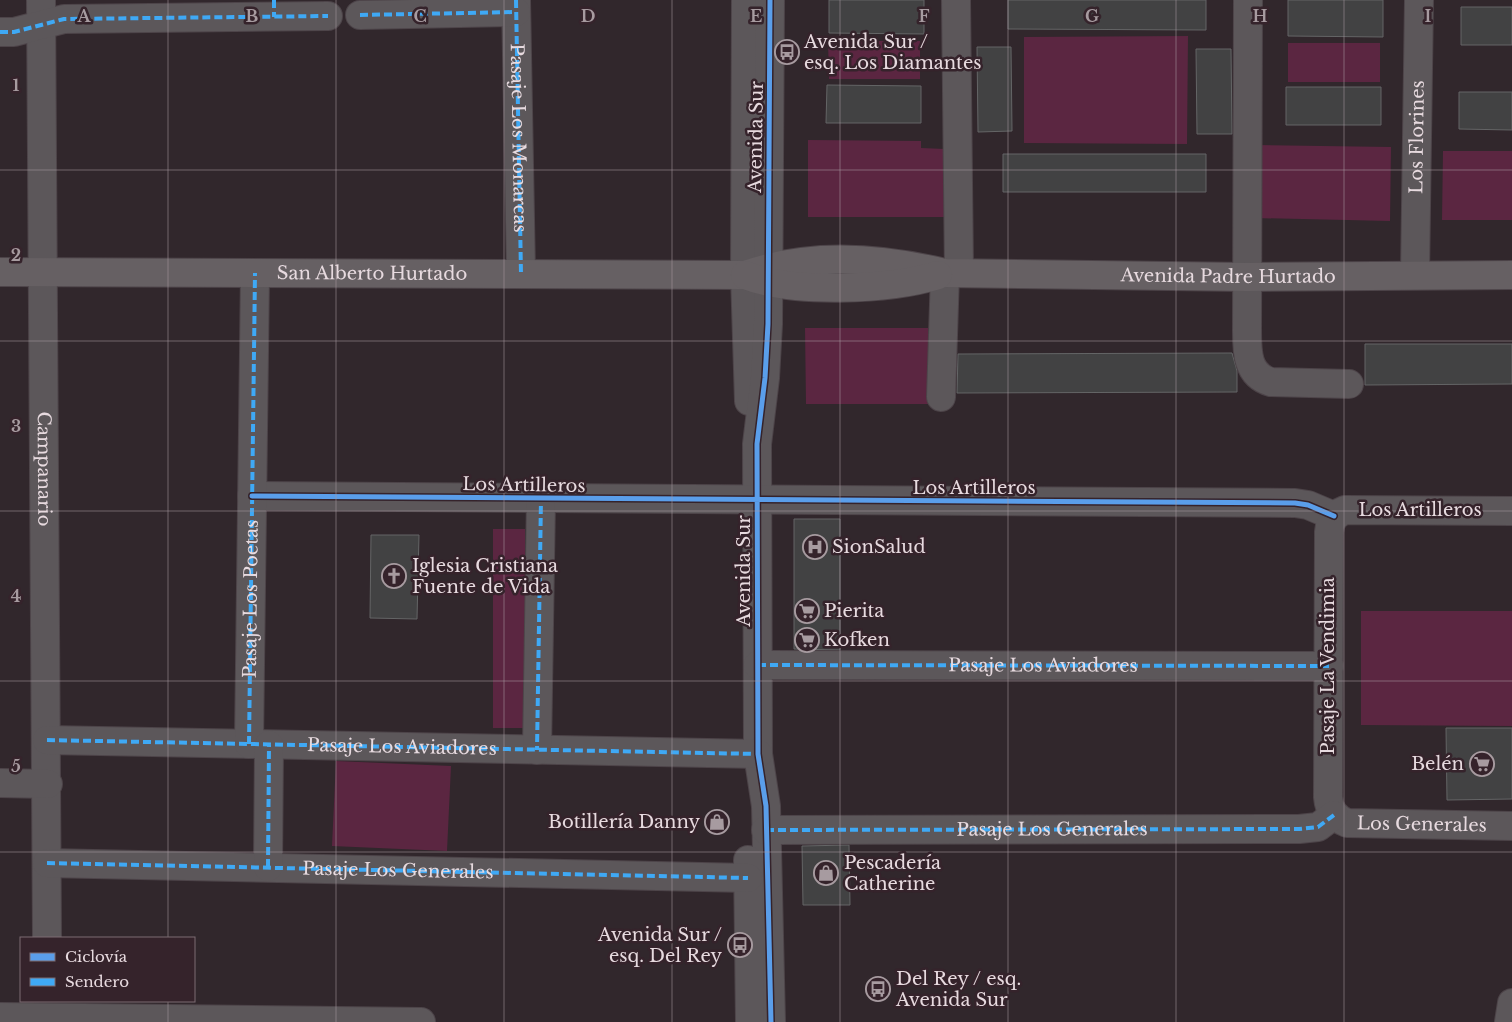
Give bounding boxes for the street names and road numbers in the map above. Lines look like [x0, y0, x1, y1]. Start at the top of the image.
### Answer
street label: Pasaje Los Monarcas [506, 43, 531, 233]
street label: Los Florines [1405, 80, 1429, 194]
street label: Avenida Sur [744, 81, 768, 194]
street label: San Alberto Hurtado [277, 262, 467, 285]
street label: Avenida Padre Hurtado [1119, 264, 1336, 288]
street label: Campanario [33, 411, 55, 526]
street label: Los Artilleros [462, 473, 586, 497]
street label: Los Artilleros [912, 477, 1036, 499]
street label: Los Artilleros [1358, 499, 1482, 521]
street label: Avenida Sur [733, 515, 755, 628]
street label: Pasaje Los Poetas [239, 520, 263, 678]
street label: Pasaje La Vendimia [1317, 577, 1339, 755]
street label: Pasaje Los Aviadores [948, 654, 1138, 677]
street label: Pasaje Los Aviadores [307, 734, 497, 760]
street label: Los Generales [1357, 812, 1487, 837]
street label: Pasaje Los Generales [956, 818, 1148, 841]
street label: Pasaje Los Generales [302, 857, 494, 884]

